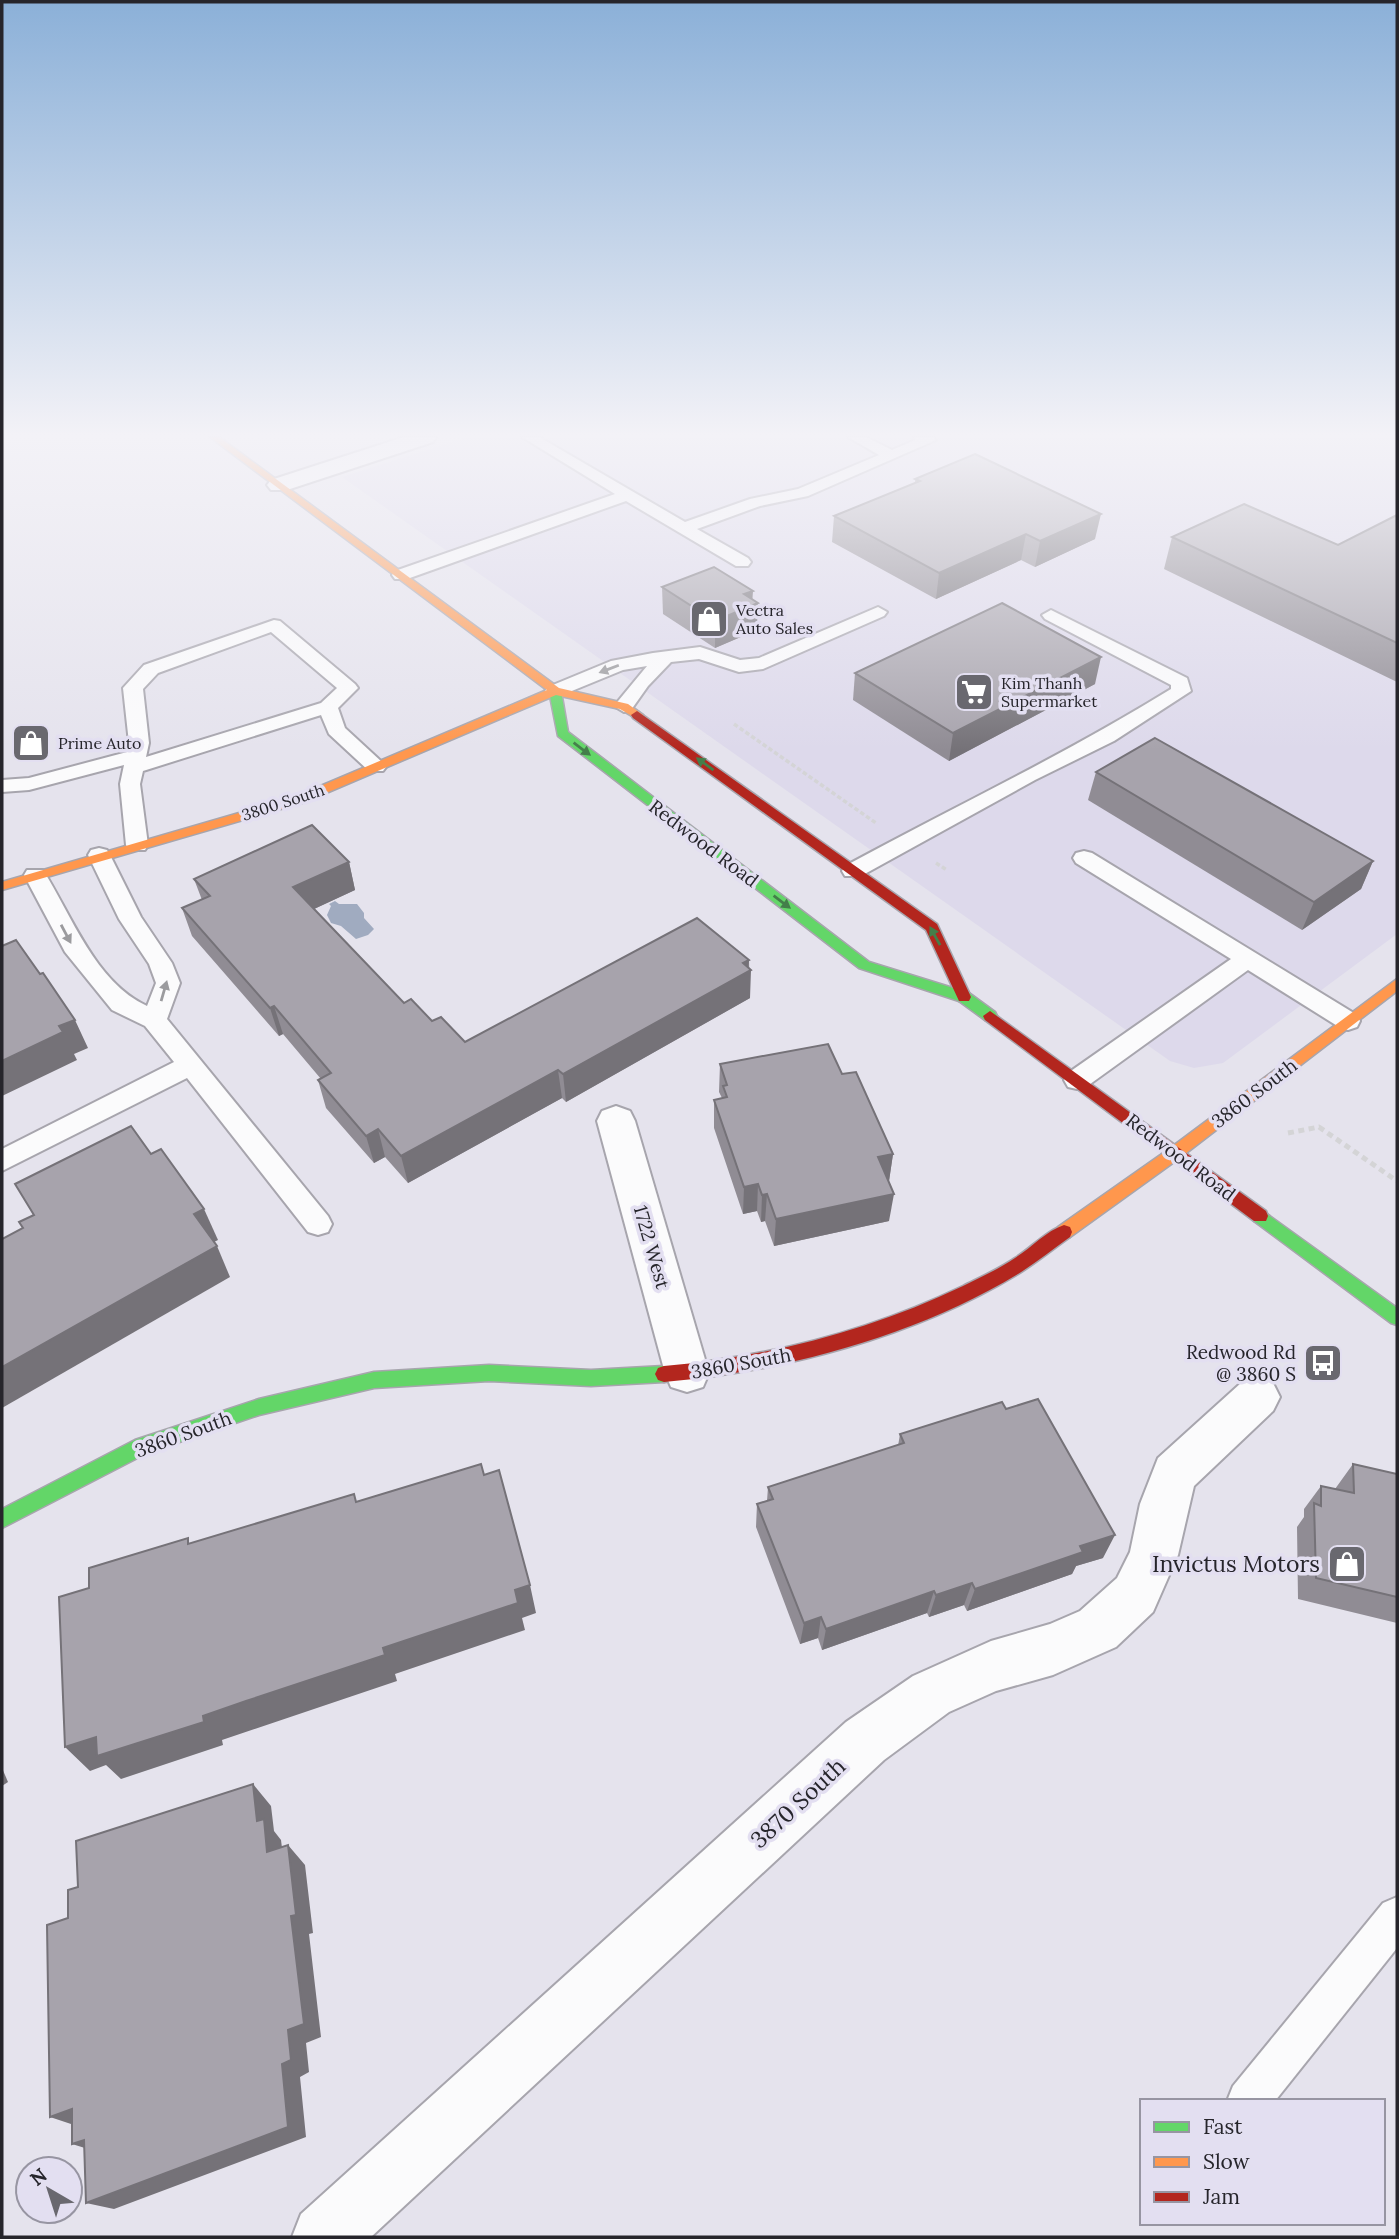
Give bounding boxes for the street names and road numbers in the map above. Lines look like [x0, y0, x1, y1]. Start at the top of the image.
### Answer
street label: 3800 South [239, 779, 327, 825]
street label: Redwood Road [644, 794, 764, 892]
street label: 3860 South [1206, 1053, 1302, 1133]
street label: Redwood Road [1121, 1108, 1241, 1206]
street label: 1722 West [629, 1203, 676, 1292]
street label: 3860 South [689, 1342, 793, 1384]
street label: 3860 South [131, 1405, 235, 1463]
street label: 3870 South [744, 1751, 851, 1854]

